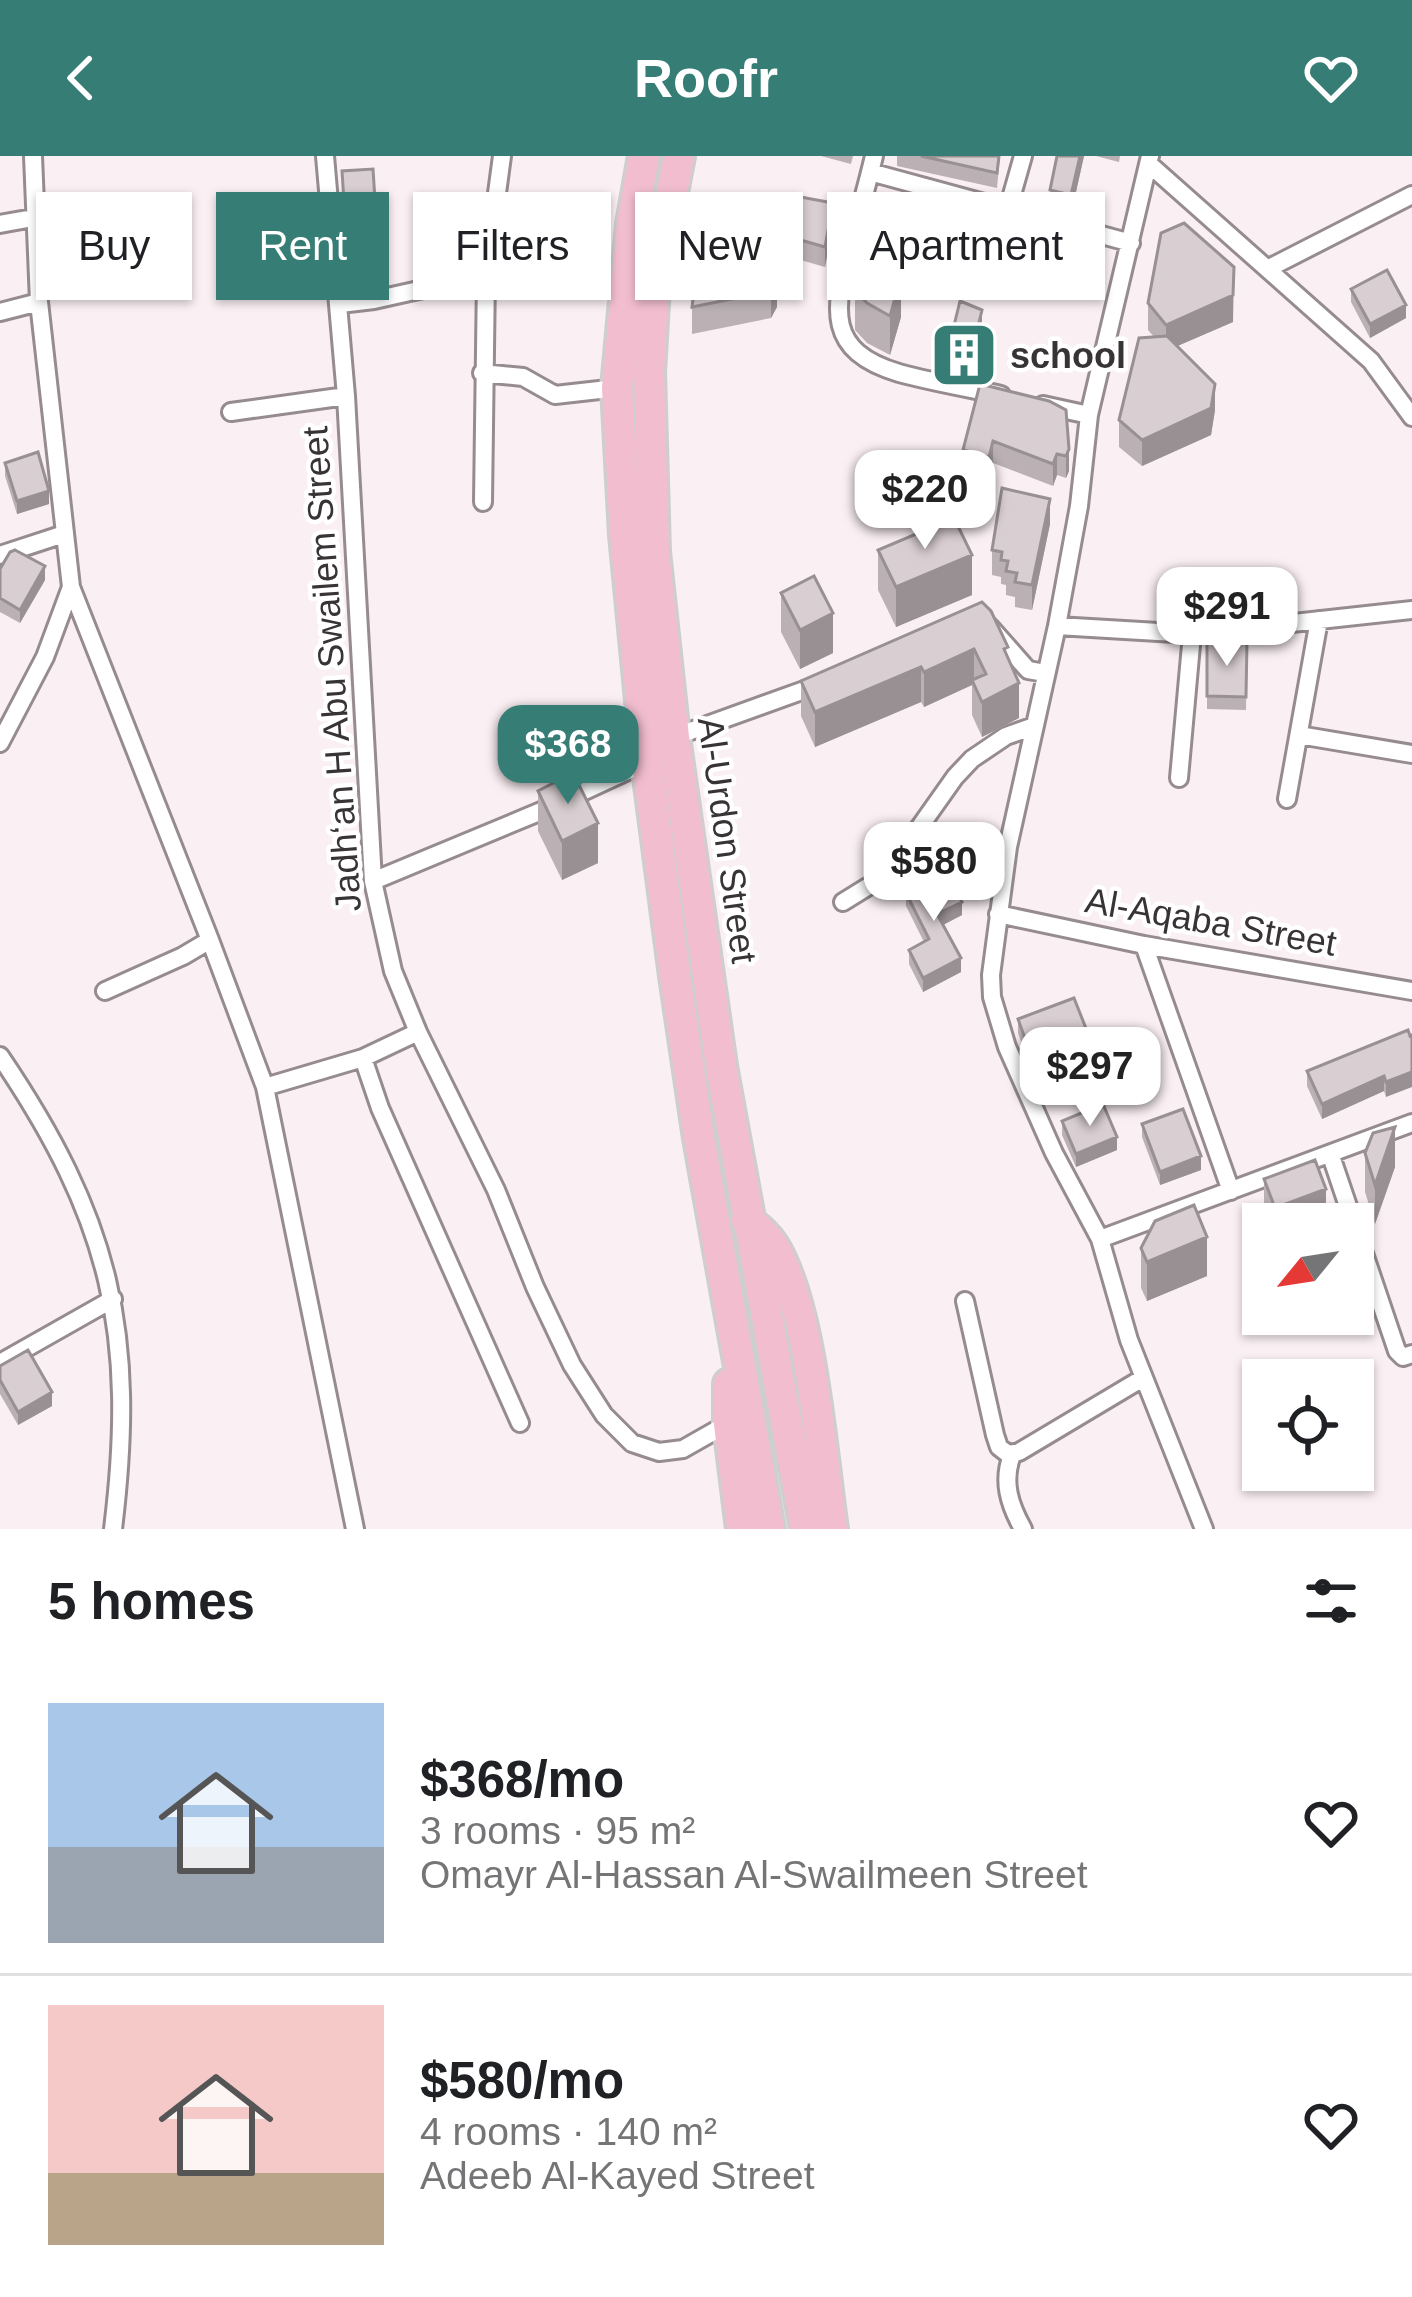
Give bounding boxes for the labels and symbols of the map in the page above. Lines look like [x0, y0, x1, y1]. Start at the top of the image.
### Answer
building icon: school [929, 320, 999, 390]
place label: school [1010, 335, 1126, 376]
street label: Jadh‘an H Abu Swailem Street [294, 425, 369, 913]
pin: $220 [854, 450, 996, 552]
pin: $291 [1156, 567, 1298, 669]
pin: $368 [497, 705, 639, 807]
street label: Al-Urdon Street [690, 714, 765, 966]
pin: $580 [863, 822, 1005, 924]
street label: Al-Aqaba Street [1082, 879, 1340, 964]
pin: $297 [1019, 1027, 1161, 1129]
north arrow [1242, 1203, 1374, 1335]

